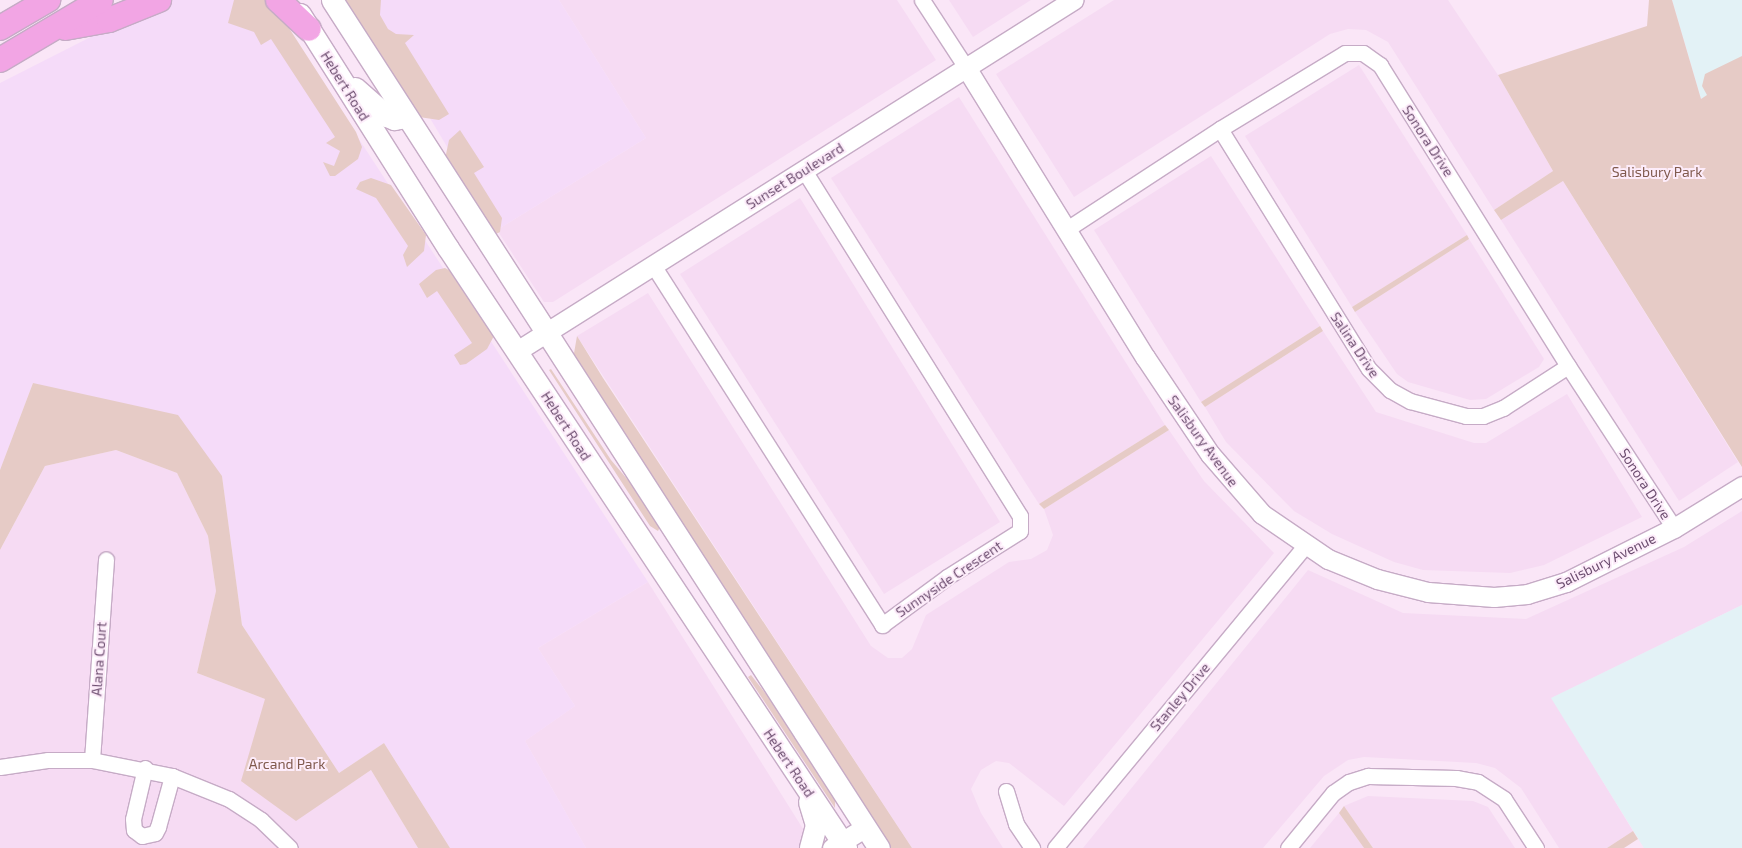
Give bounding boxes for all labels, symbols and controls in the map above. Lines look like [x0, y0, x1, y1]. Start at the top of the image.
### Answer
street label: Hebert Road [317, 48, 373, 124]
street label: Sonora Drive [1399, 102, 1457, 180]
street label: Sunset Boulevard [743, 139, 847, 213]
park label: Salisbury Park [1611, 164, 1703, 180]
street label: Salina Drive [1327, 309, 1383, 381]
street label: Hebert Road [538, 388, 594, 464]
street label: Salisbury Avenue [1164, 392, 1242, 490]
street label: Sonora Drive [1616, 445, 1674, 523]
street label: Salisbury Avenue [1553, 529, 1659, 593]
street label: Sunnyside Crescent [893, 537, 1005, 621]
street label: Alana Court [88, 621, 110, 697]
street label: Stanley Drive [1146, 659, 1214, 735]
street label: Hebert Road [760, 726, 818, 800]
park label: Arcand Park [249, 756, 325, 772]

